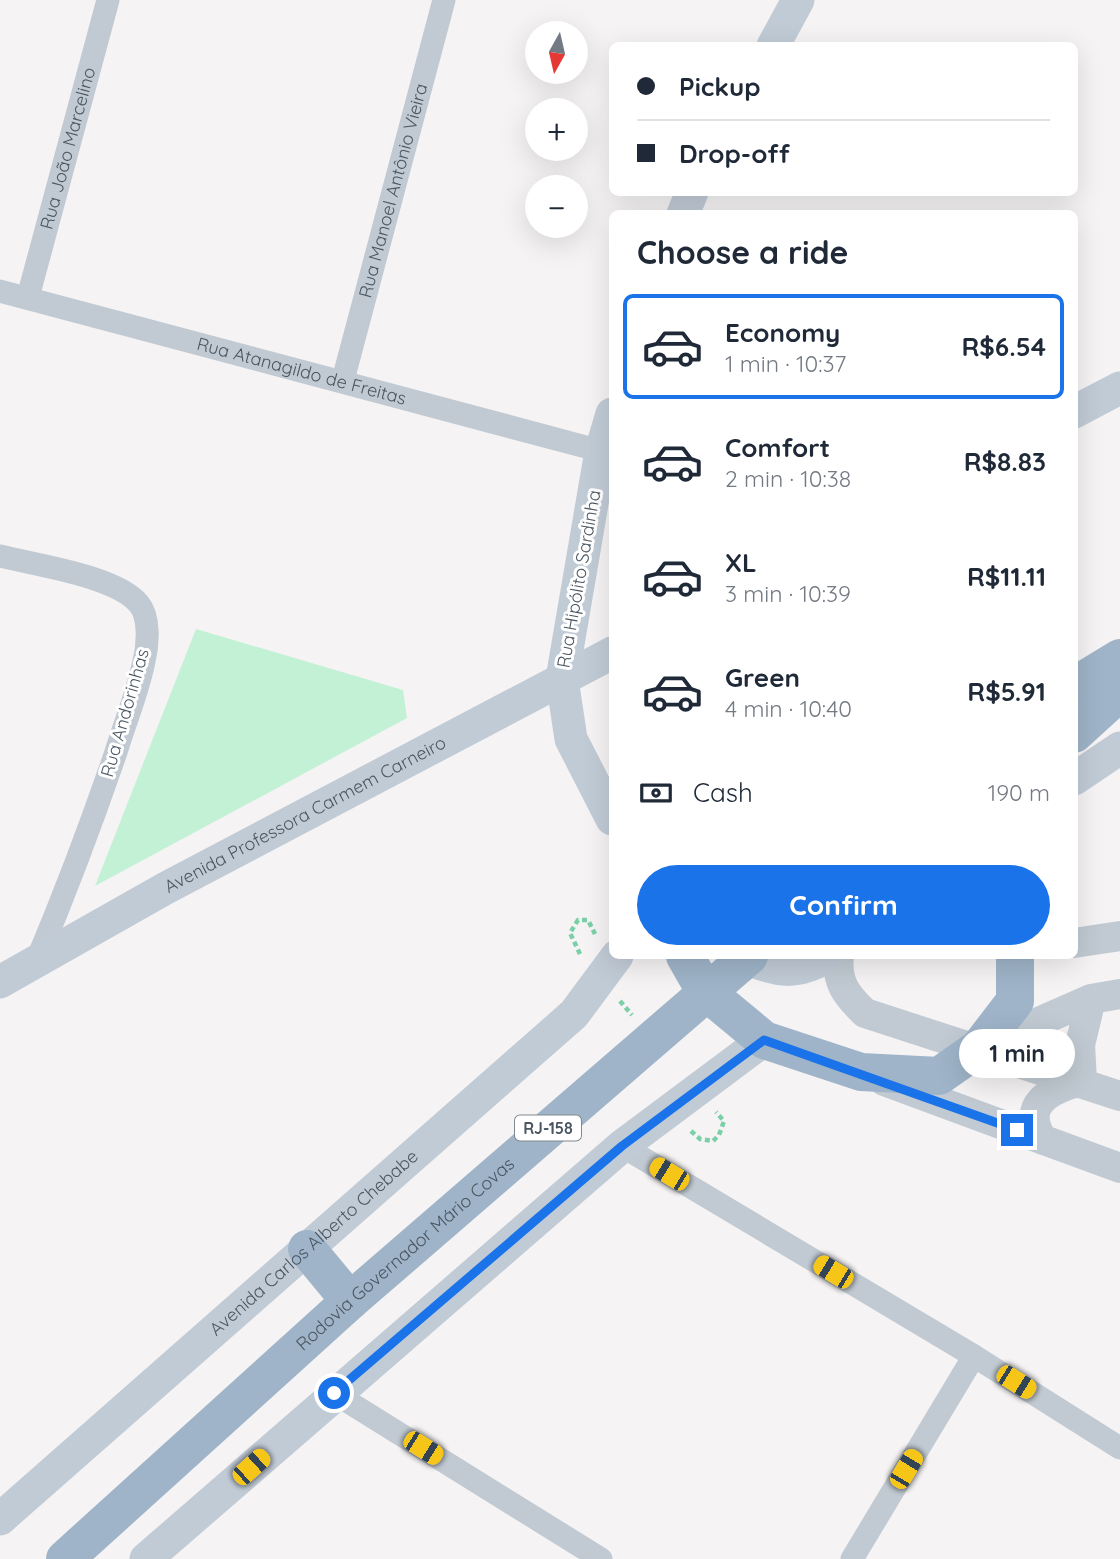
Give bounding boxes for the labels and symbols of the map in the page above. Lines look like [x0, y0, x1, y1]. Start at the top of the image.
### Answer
north arrow [525, 21, 588, 84]
street label: Rua João Marcelino [35, 65, 100, 232]
street label: Rua Manoel Antônio Vieira [353, 81, 432, 300]
street label: Rua Atanagildo de Freitas [194, 332, 409, 410]
street label: Rua Hipólito Sardinha [552, 488, 605, 670]
street label: Rua Andorinhas [95, 646, 154, 780]
street label: Avenida Professora Carmem Carneiro [160, 731, 450, 898]
callout: 1 min [959, 1028, 1075, 1078]
route end [1001, 1114, 1033, 1146]
road number: RJ-158 [515, 1116, 581, 1140]
street label: Avenida Carlos Alberto Chebabe [204, 1145, 423, 1340]
street label: Rodovia Governador Mário Covas [291, 1152, 519, 1355]
car [646, 1154, 693, 1194]
car [810, 1252, 857, 1292]
car [993, 1362, 1040, 1402]
route start [318, 1377, 350, 1409]
car [400, 1428, 447, 1468]
car [229, 1445, 274, 1489]
car [887, 1446, 926, 1492]

